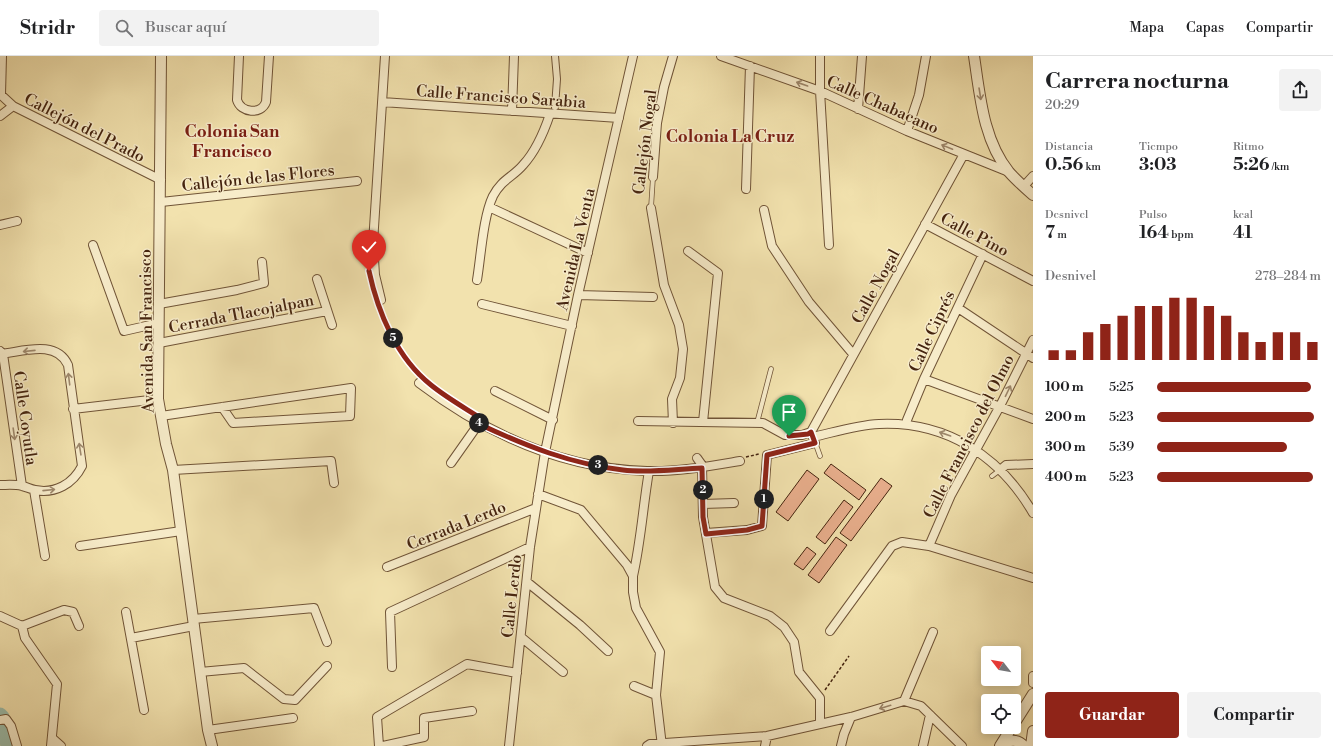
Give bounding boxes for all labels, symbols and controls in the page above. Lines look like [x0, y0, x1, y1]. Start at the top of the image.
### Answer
search box [99, 10, 379, 46]
text: Stridr [20, 16, 75, 40]
icon: search [113, 17, 135, 39]
text: Buscar aquí [145, 18, 226, 37]
text: Mapa [1129, 19, 1164, 37]
text: Capas [1186, 19, 1224, 37]
text: Compartir [1246, 19, 1313, 37]
text: Carrera nocturna [1045, 68, 1229, 95]
button: share [1279, 69, 1321, 111]
street label: Calle Chabacano [823, 71, 942, 139]
one-way arrow [796, 80, 808, 88]
street label: Calle Francisco Sarabia [415, 81, 587, 113]
street label: Callejón Nogal [629, 88, 661, 196]
one-way arrow [976, 88, 984, 101]
street label: Callejón del Prado [21, 89, 148, 167]
text: 20:29 [1045, 97, 1079, 113]
district label: Colonia San Francisco [185, 121, 280, 163]
district label: Colonia La Cruz [666, 126, 794, 148]
text: Distancia [1045, 140, 1093, 154]
text: Tiempo [1139, 140, 1178, 154]
text: Ritmo [1233, 140, 1264, 154]
one-way arrow [941, 143, 953, 150]
text: 0.56 [1045, 154, 1083, 176]
text: 3:03 [1139, 154, 1177, 176]
text: 5:26 [1233, 154, 1270, 176]
street label: Callejón de las Flores [181, 160, 335, 196]
text: km [1083, 160, 1101, 174]
text: /km [1270, 160, 1289, 174]
street label: Avenida La Venta [552, 185, 600, 313]
text: Desnivel [1045, 208, 1088, 222]
text: Pulso [1139, 208, 1167, 222]
text: kcal [1233, 208, 1253, 222]
street label: Calle Pino [937, 209, 1012, 261]
text: 7 [1045, 222, 1055, 244]
text: 164 [1139, 222, 1169, 244]
text: 41 [1233, 222, 1252, 244]
text: m [1055, 228, 1067, 242]
text: bpm [1169, 228, 1194, 242]
pin [352, 230, 386, 271]
icon: check [358, 236, 380, 258]
street label: Calle Nogal [847, 246, 905, 327]
street label: Avenida San Francisco [136, 249, 158, 414]
text: Desnivel [1045, 268, 1096, 284]
text: 278–284 m [1255, 268, 1321, 284]
street label: Calle Ciprés [904, 288, 959, 375]
street label: Cerrada Tlacojalpan [167, 290, 316, 338]
pin: 5 [383, 328, 403, 348]
text: 5 [390, 331, 396, 345]
one-way arrow [23, 347, 36, 354]
street label: Calle Francisco del Olmo [919, 351, 1019, 522]
street label: Calle Coyutla [8, 370, 42, 468]
one-way arrow [65, 373, 73, 386]
text: 100 m [1045, 379, 1084, 395]
text: 5:25 [1109, 379, 1134, 395]
one-way arrow [1005, 385, 1012, 397]
pin [772, 395, 806, 436]
icon: arrive [778, 401, 800, 423]
text: 200 m [1045, 409, 1086, 425]
text: 5:23 [1109, 409, 1134, 425]
pin: 4 [469, 413, 489, 433]
text: 4 [475, 416, 483, 430]
one-way arrow [10, 427, 18, 440]
one-way arrow [939, 430, 951, 438]
text: 300 m [1045, 439, 1086, 455]
text: 5:39 [1109, 439, 1134, 455]
one-way arrow [75, 443, 83, 456]
pin: 3 [588, 455, 608, 475]
text: 3 [595, 458, 601, 472]
text: 400 m [1045, 469, 1087, 485]
text: 5:23 [1109, 469, 1134, 485]
pin: 2 [693, 480, 713, 500]
text: 2 [700, 483, 706, 497]
one-way arrow [42, 486, 55, 493]
pin: 1 [754, 489, 774, 509]
text: 1 [761, 492, 767, 506]
street label: Cerrada Lerdo [404, 497, 509, 555]
street label: Calle Lerdo [498, 554, 526, 639]
north arrow [981, 646, 1021, 686]
map controls [981, 646, 1021, 734]
button: Guardar [1045, 692, 1179, 738]
button: Compartir [1187, 692, 1321, 738]
button: locate [981, 694, 1021, 734]
one-way arrow [879, 704, 892, 711]

